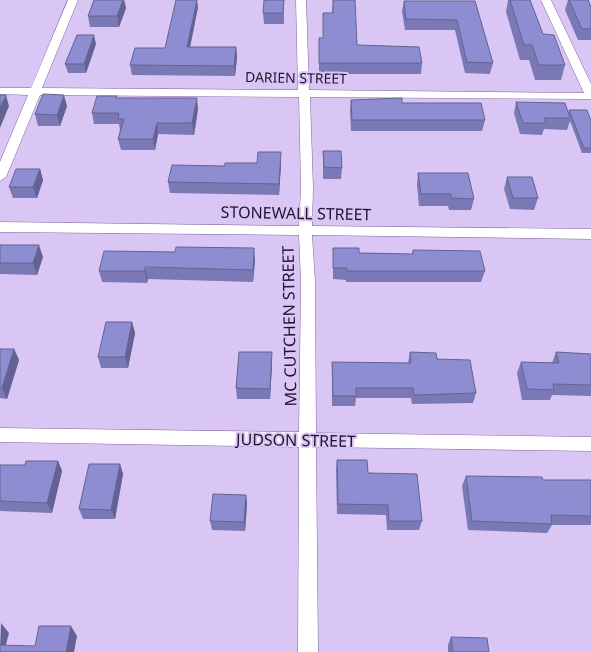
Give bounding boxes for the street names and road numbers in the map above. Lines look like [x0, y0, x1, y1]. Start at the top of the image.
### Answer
street label: DARIEN STREET [245, 67, 347, 88]
street label: STONEWALL STREET [221, 201, 372, 225]
street label: MC CUTCHEN STREET [277, 245, 301, 407]
street label: JUDSON STREET [234, 428, 356, 452]

